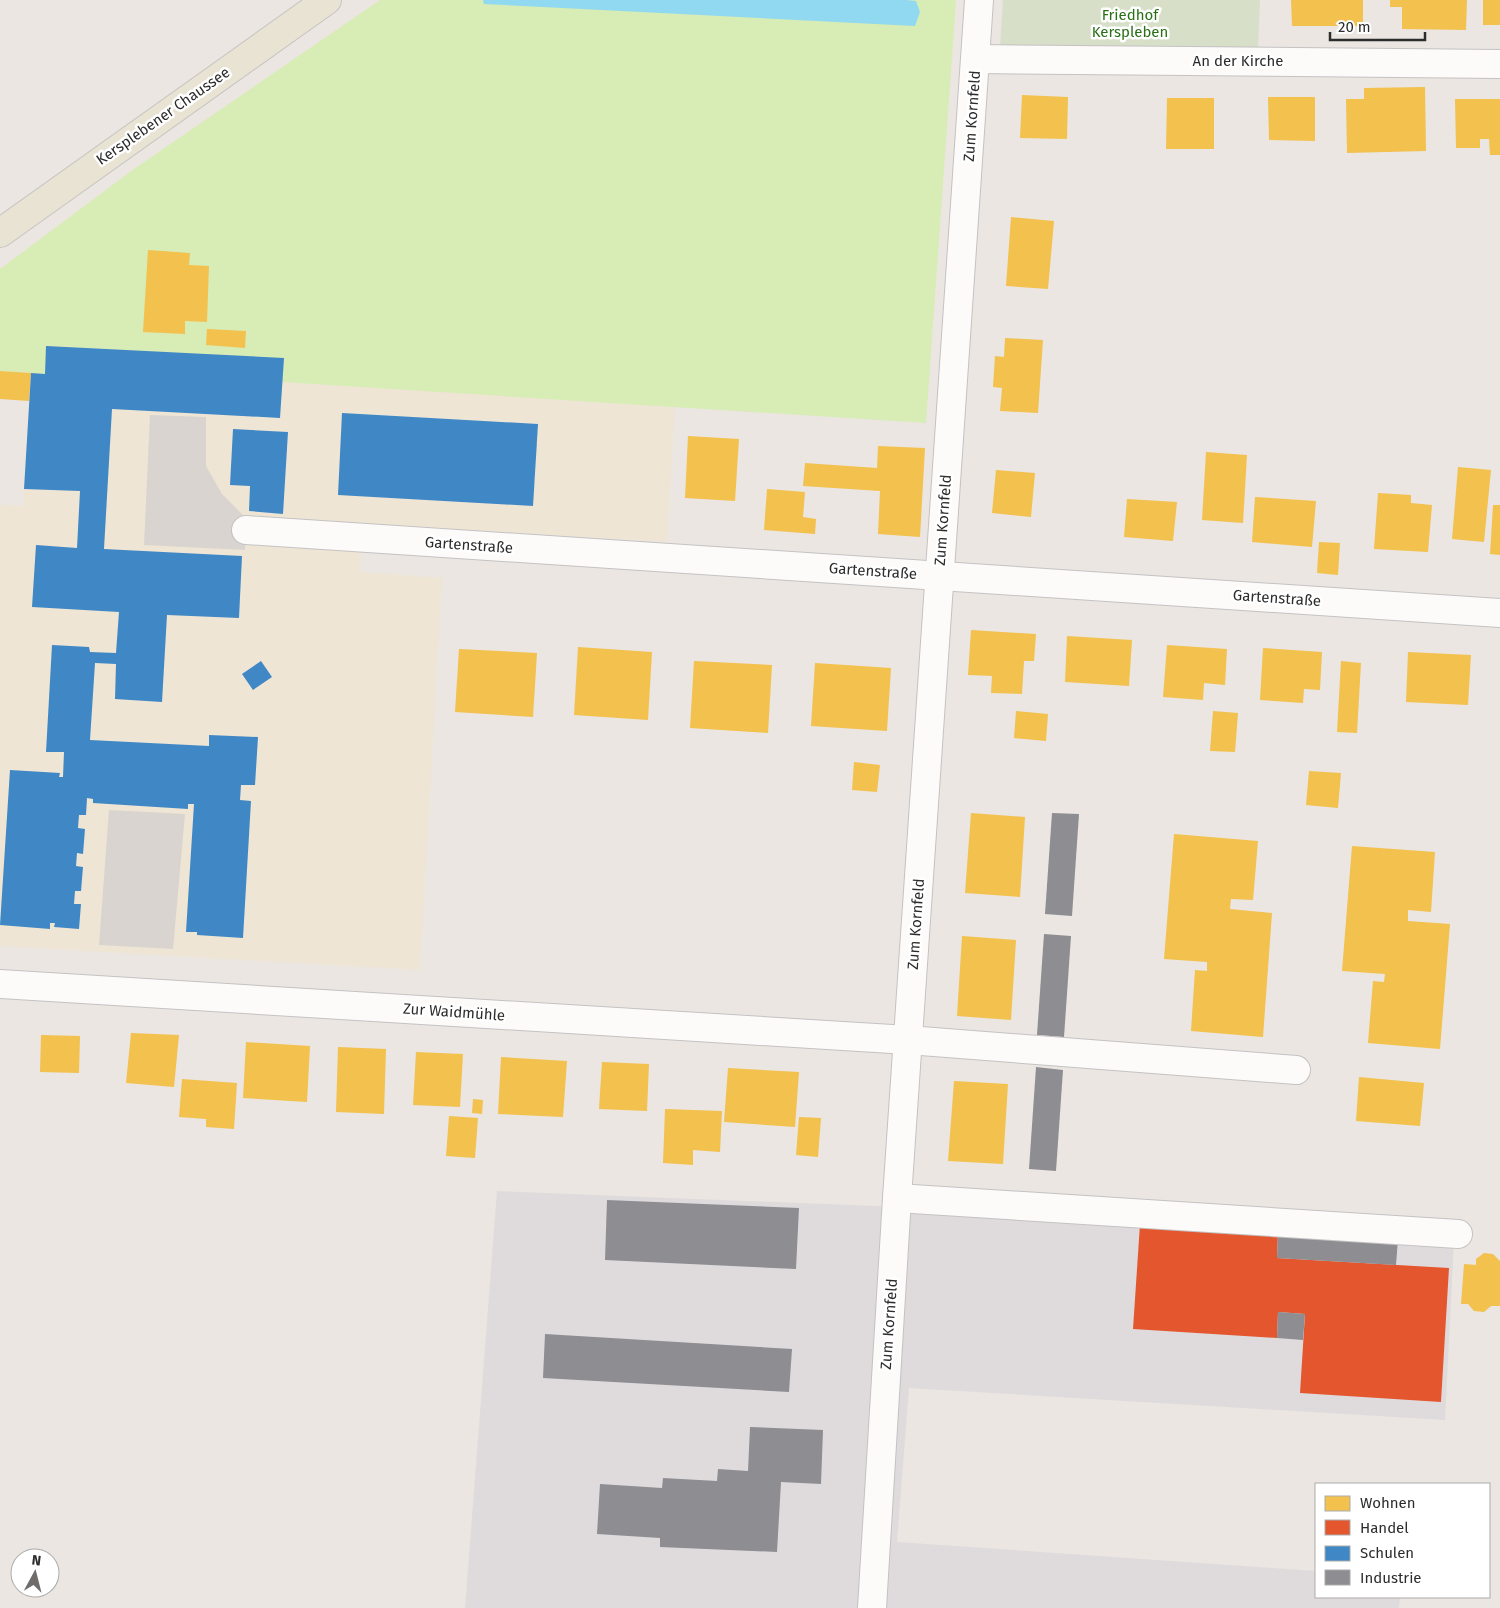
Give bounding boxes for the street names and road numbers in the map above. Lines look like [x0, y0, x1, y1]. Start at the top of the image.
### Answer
street label: An der Kirche [1193, 52, 1283, 70]
street label: Kersplebener Chaussee [93, 63, 233, 169]
street label: Zum Kornfeld [960, 70, 984, 162]
street label: Zum Kornfeld [931, 474, 955, 566]
street label: Gartenstraße [424, 533, 514, 557]
street label: Gartenstraße [828, 559, 918, 583]
street label: Gartenstraße [1232, 586, 1322, 610]
street label: Zum Kornfeld [904, 878, 928, 970]
street label: Zur Waidmühle [402, 999, 506, 1025]
street label: Zum Kornfeld [877, 1278, 901, 1370]

